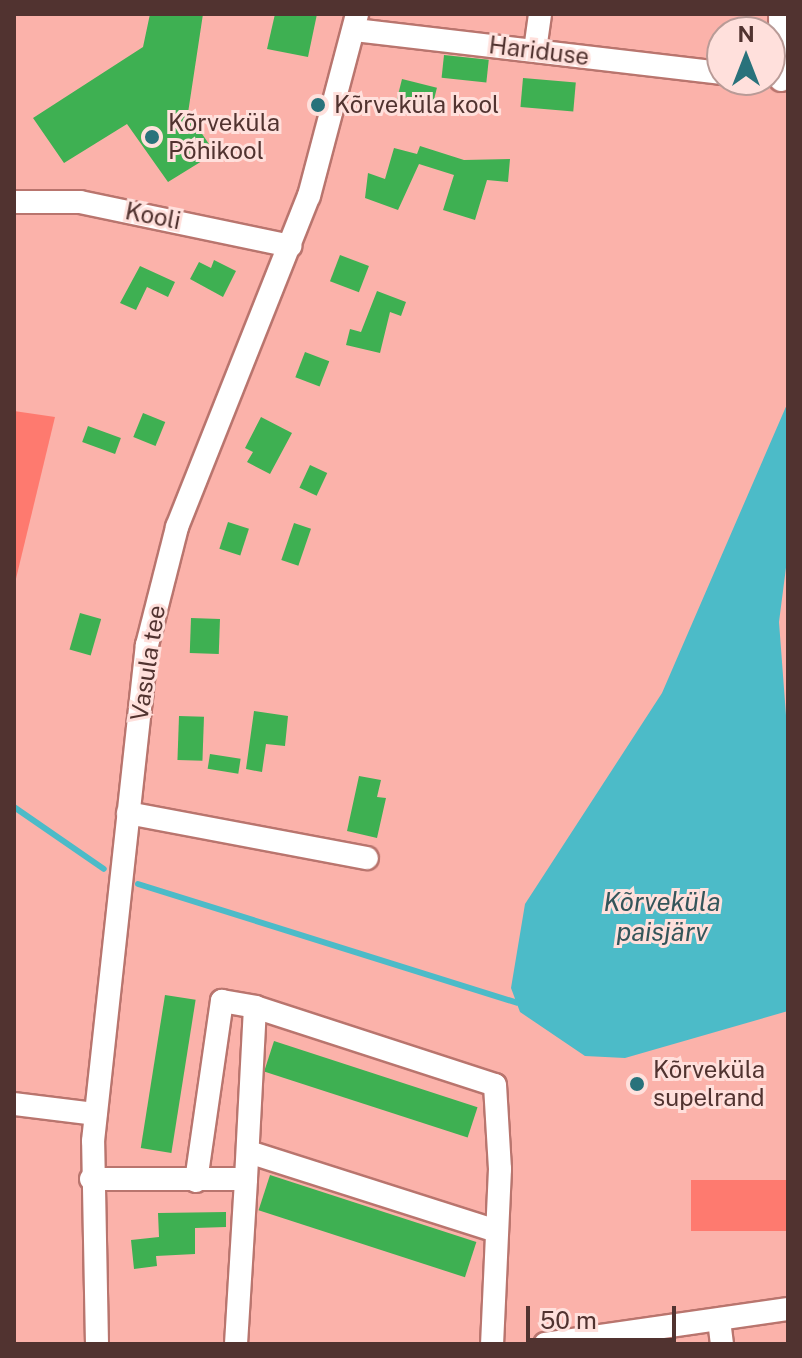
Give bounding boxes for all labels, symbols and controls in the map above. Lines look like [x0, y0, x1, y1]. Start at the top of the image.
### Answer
north arrow [706, 16, 786, 96]
text: N [737, 21, 755, 47]
street label: Hariduse [487, 31, 591, 71]
place label: Kõrveküla kool [334, 91, 499, 119]
marker: Kõrveküla kool [309, 96, 327, 114]
place label: Kõrveküla Põhikool [168, 109, 280, 165]
marker: Kõrveküla Põhikool [143, 128, 161, 146]
street label: Kooli [123, 197, 183, 235]
street label: Vasula tee [125, 603, 171, 723]
water label: Kõrveküla paisjärv [604, 886, 720, 948]
place label: Kõrveküla supelrand [653, 1056, 765, 1112]
marker: Kõrveküla supelrand [628, 1075, 646, 1093]
scale bar [530, 1290, 680, 1340]
text: 50 m [540, 1306, 597, 1334]

